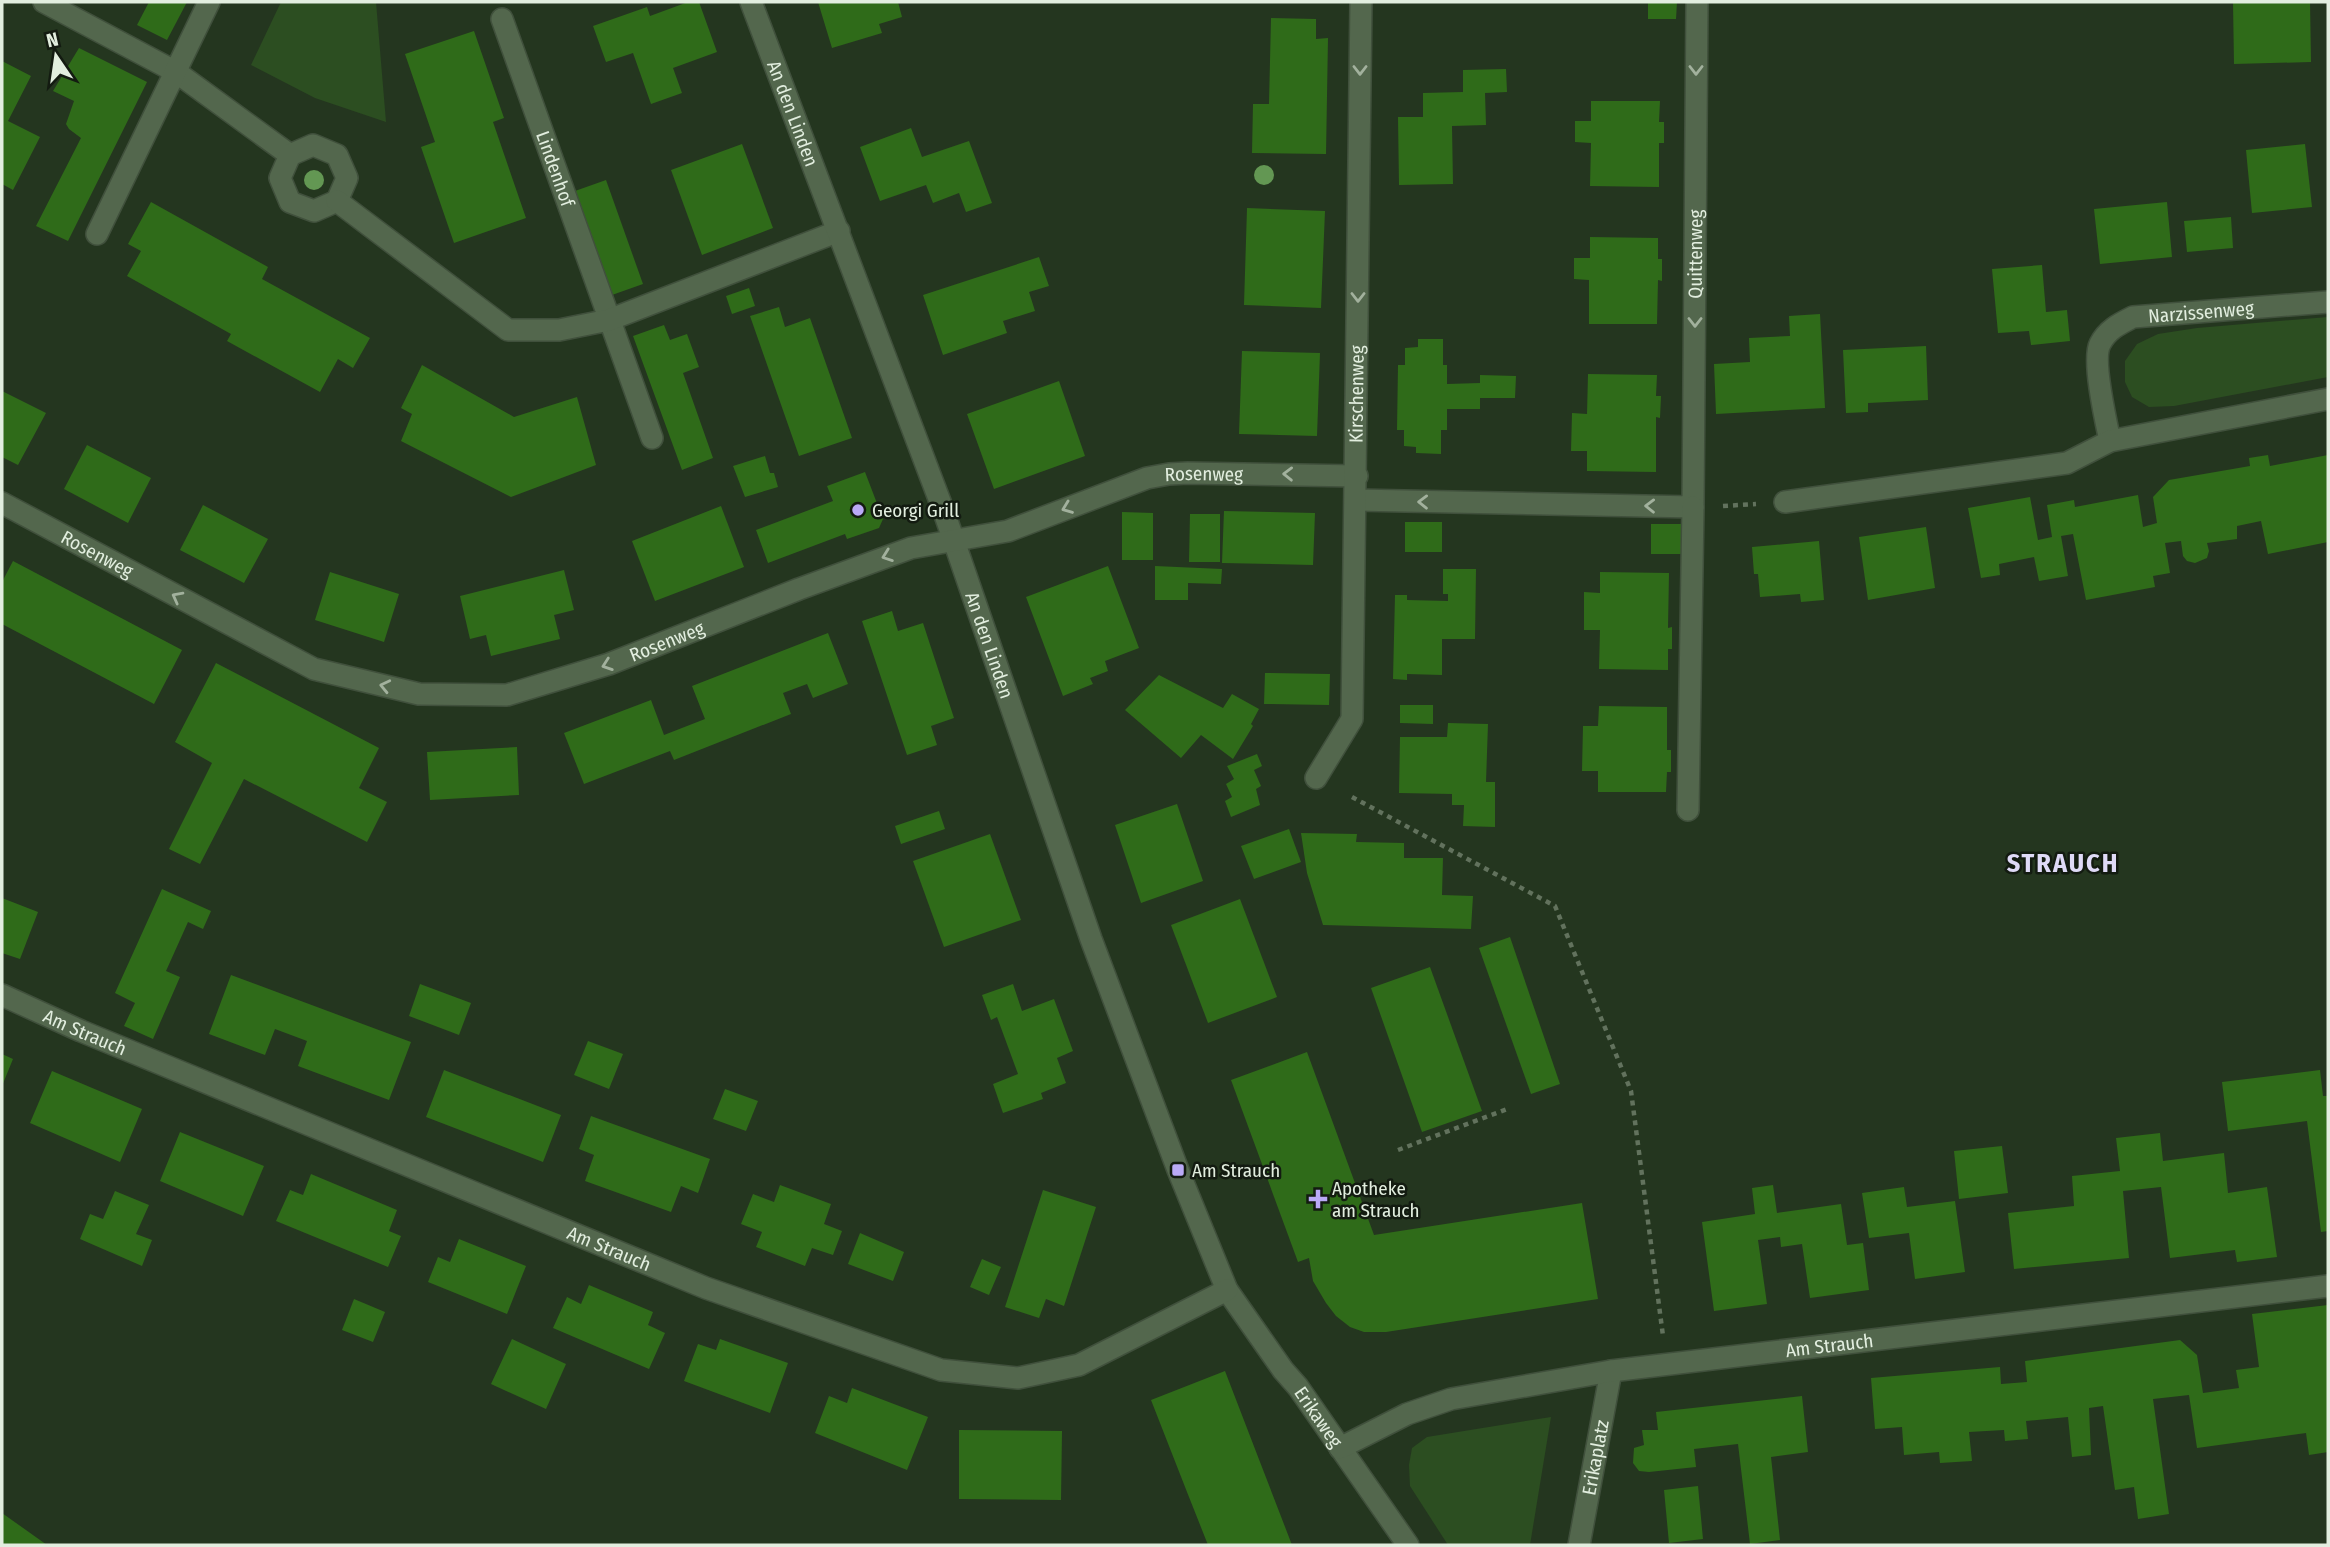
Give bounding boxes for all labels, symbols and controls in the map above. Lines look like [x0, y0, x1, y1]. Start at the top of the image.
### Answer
north arrow [21, 21, 91, 91]
text: N [44, 27, 60, 52]
street label: An den Linden [763, 57, 824, 169]
one-way arrow [1352, 65, 1368, 76]
one-way arrow [1689, 65, 1704, 76]
street label: Lindenhof [532, 128, 580, 211]
street label: Quittenweg [1683, 209, 1707, 299]
one-way arrow [1350, 293, 1366, 303]
street label: Narzissenweg [2147, 296, 2255, 327]
one-way arrow [1687, 317, 1703, 328]
street label: Kirschenweg [1344, 345, 1368, 443]
street label: Rosenweg [1164, 461, 1243, 486]
one-way arrow [1283, 467, 1294, 482]
one-way arrow [1417, 494, 1428, 509]
one-way arrow [1645, 498, 1655, 514]
place label: Georgi Grill [872, 499, 959, 522]
one-way arrow [1061, 500, 1073, 514]
marker: Georgi Grill [850, 502, 866, 518]
street label: Rosenweg [57, 525, 137, 582]
one-way arrow [882, 548, 894, 562]
street label: An den Linden [961, 589, 1019, 701]
one-way arrow [172, 591, 184, 605]
street label: Rosenweg [626, 616, 707, 666]
one-way arrow [601, 657, 613, 671]
one-way arrow [379, 680, 391, 694]
district label: STRAUCH [2007, 848, 2119, 879]
street label: Am Strauch [40, 1004, 130, 1060]
place label: Am Strauch [1192, 1159, 1280, 1182]
marker: Am Strauch [1170, 1162, 1186, 1178]
place label: Apotheke am Strauch [1332, 1177, 1419, 1222]
marker: Apotheke am Strauch [1310, 1191, 1326, 1207]
street label: Am Strauch [564, 1221, 654, 1276]
street label: Am Strauch [1784, 1328, 1875, 1362]
street label: Erikaweg [1290, 1382, 1348, 1452]
street label: Erikaplatz [1577, 1417, 1613, 1497]

